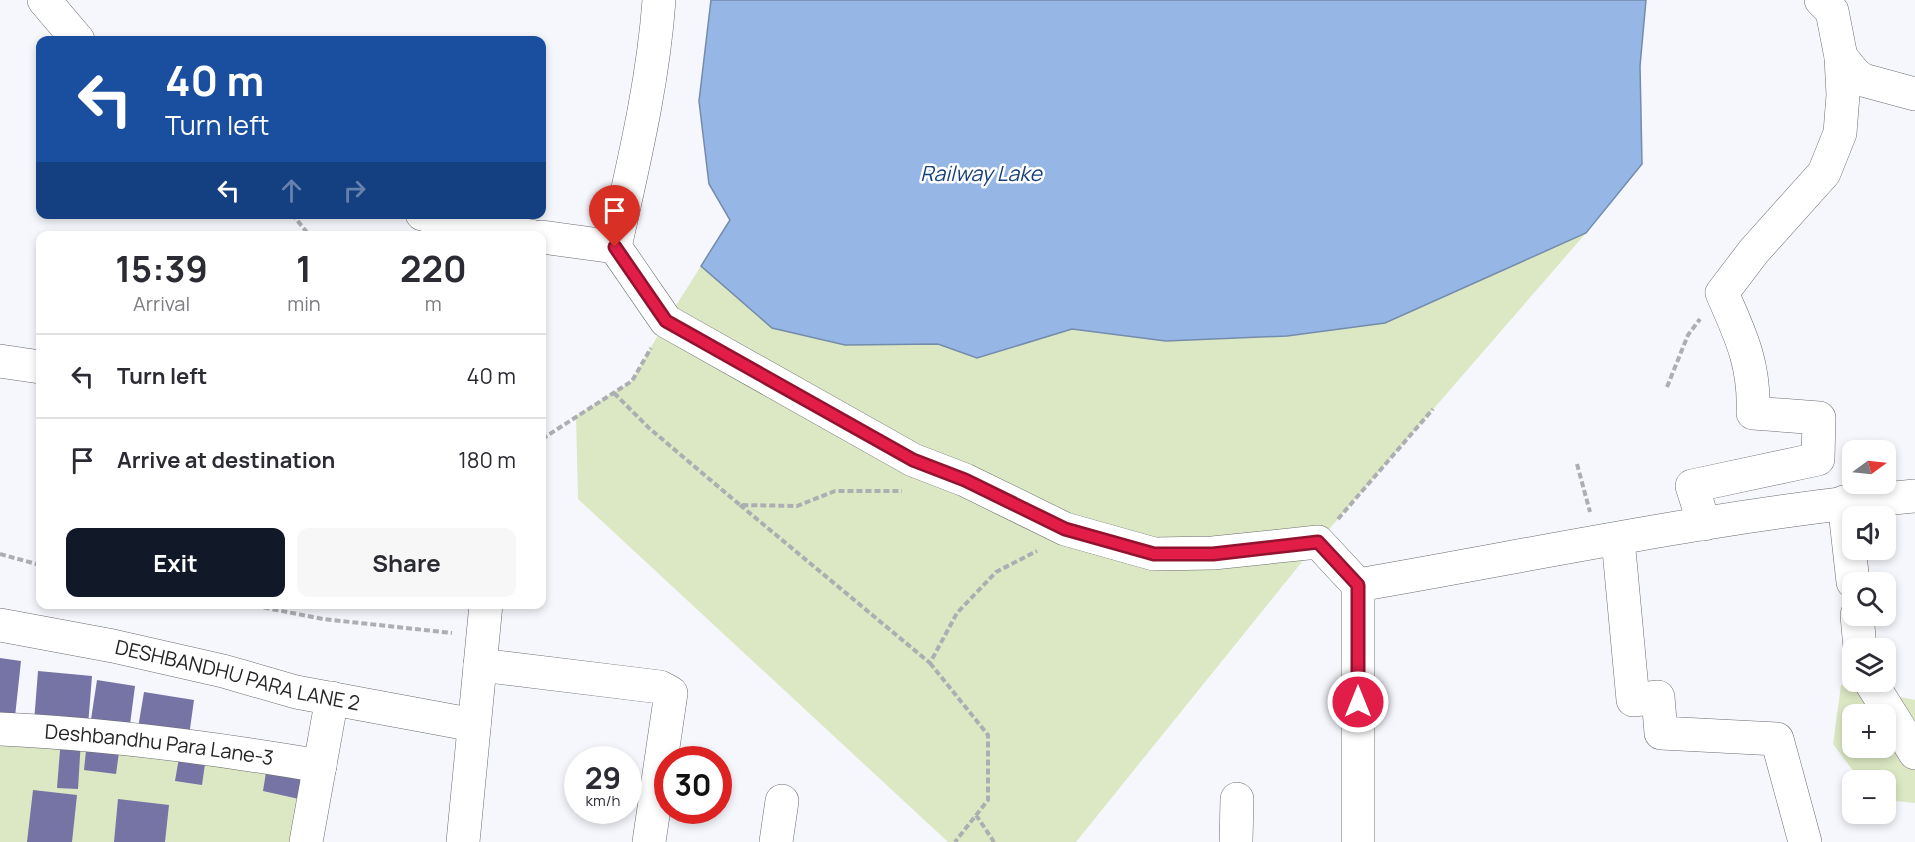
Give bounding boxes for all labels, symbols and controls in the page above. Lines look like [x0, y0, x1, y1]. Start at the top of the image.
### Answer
text: 40 m [165, 51, 264, 109]
icon: left [66, 60, 144, 138]
text: Turn left [165, 106, 269, 143]
water label: Railway Lake [920, 159, 1043, 187]
icon: left [212, 174, 245, 207]
icon: ahead [275, 174, 308, 207]
icon: right [338, 174, 371, 207]
pin [589, 185, 640, 247]
icon: arrive [598, 194, 631, 227]
text: 15:39 [115, 244, 208, 293]
text: 1 [296, 244, 312, 293]
text: 220 [400, 244, 467, 293]
text: Arrival [133, 290, 190, 317]
text: min [287, 290, 321, 317]
text: m [425, 290, 442, 317]
icon: left [66, 360, 99, 393]
text: Turn left [117, 361, 207, 391]
text: 40 m [467, 361, 516, 391]
north arrow [1842, 440, 1896, 494]
map controls [1842, 440, 1896, 824]
icon: arrive [66, 444, 99, 477]
text: Arrive at destination [117, 445, 335, 475]
text: 180 m [458, 445, 516, 475]
button: sound [1842, 506, 1896, 560]
button: Exit [66, 528, 285, 597]
button: Share [297, 528, 516, 597]
button: search [1842, 572, 1896, 626]
street label: DESHBANDHU PARA LANE 2 [113, 633, 362, 717]
button: layers [1842, 638, 1896, 692]
position arrow [1326, 670, 1390, 734]
button: + [1842, 704, 1896, 758]
street label: Deshbandhu Para Lane-3 [44, 718, 276, 771]
speed limit sign: 30 [654, 746, 732, 824]
text: 29 [585, 757, 621, 798]
button: − [1842, 770, 1896, 824]
text: km/h [586, 790, 620, 811]

